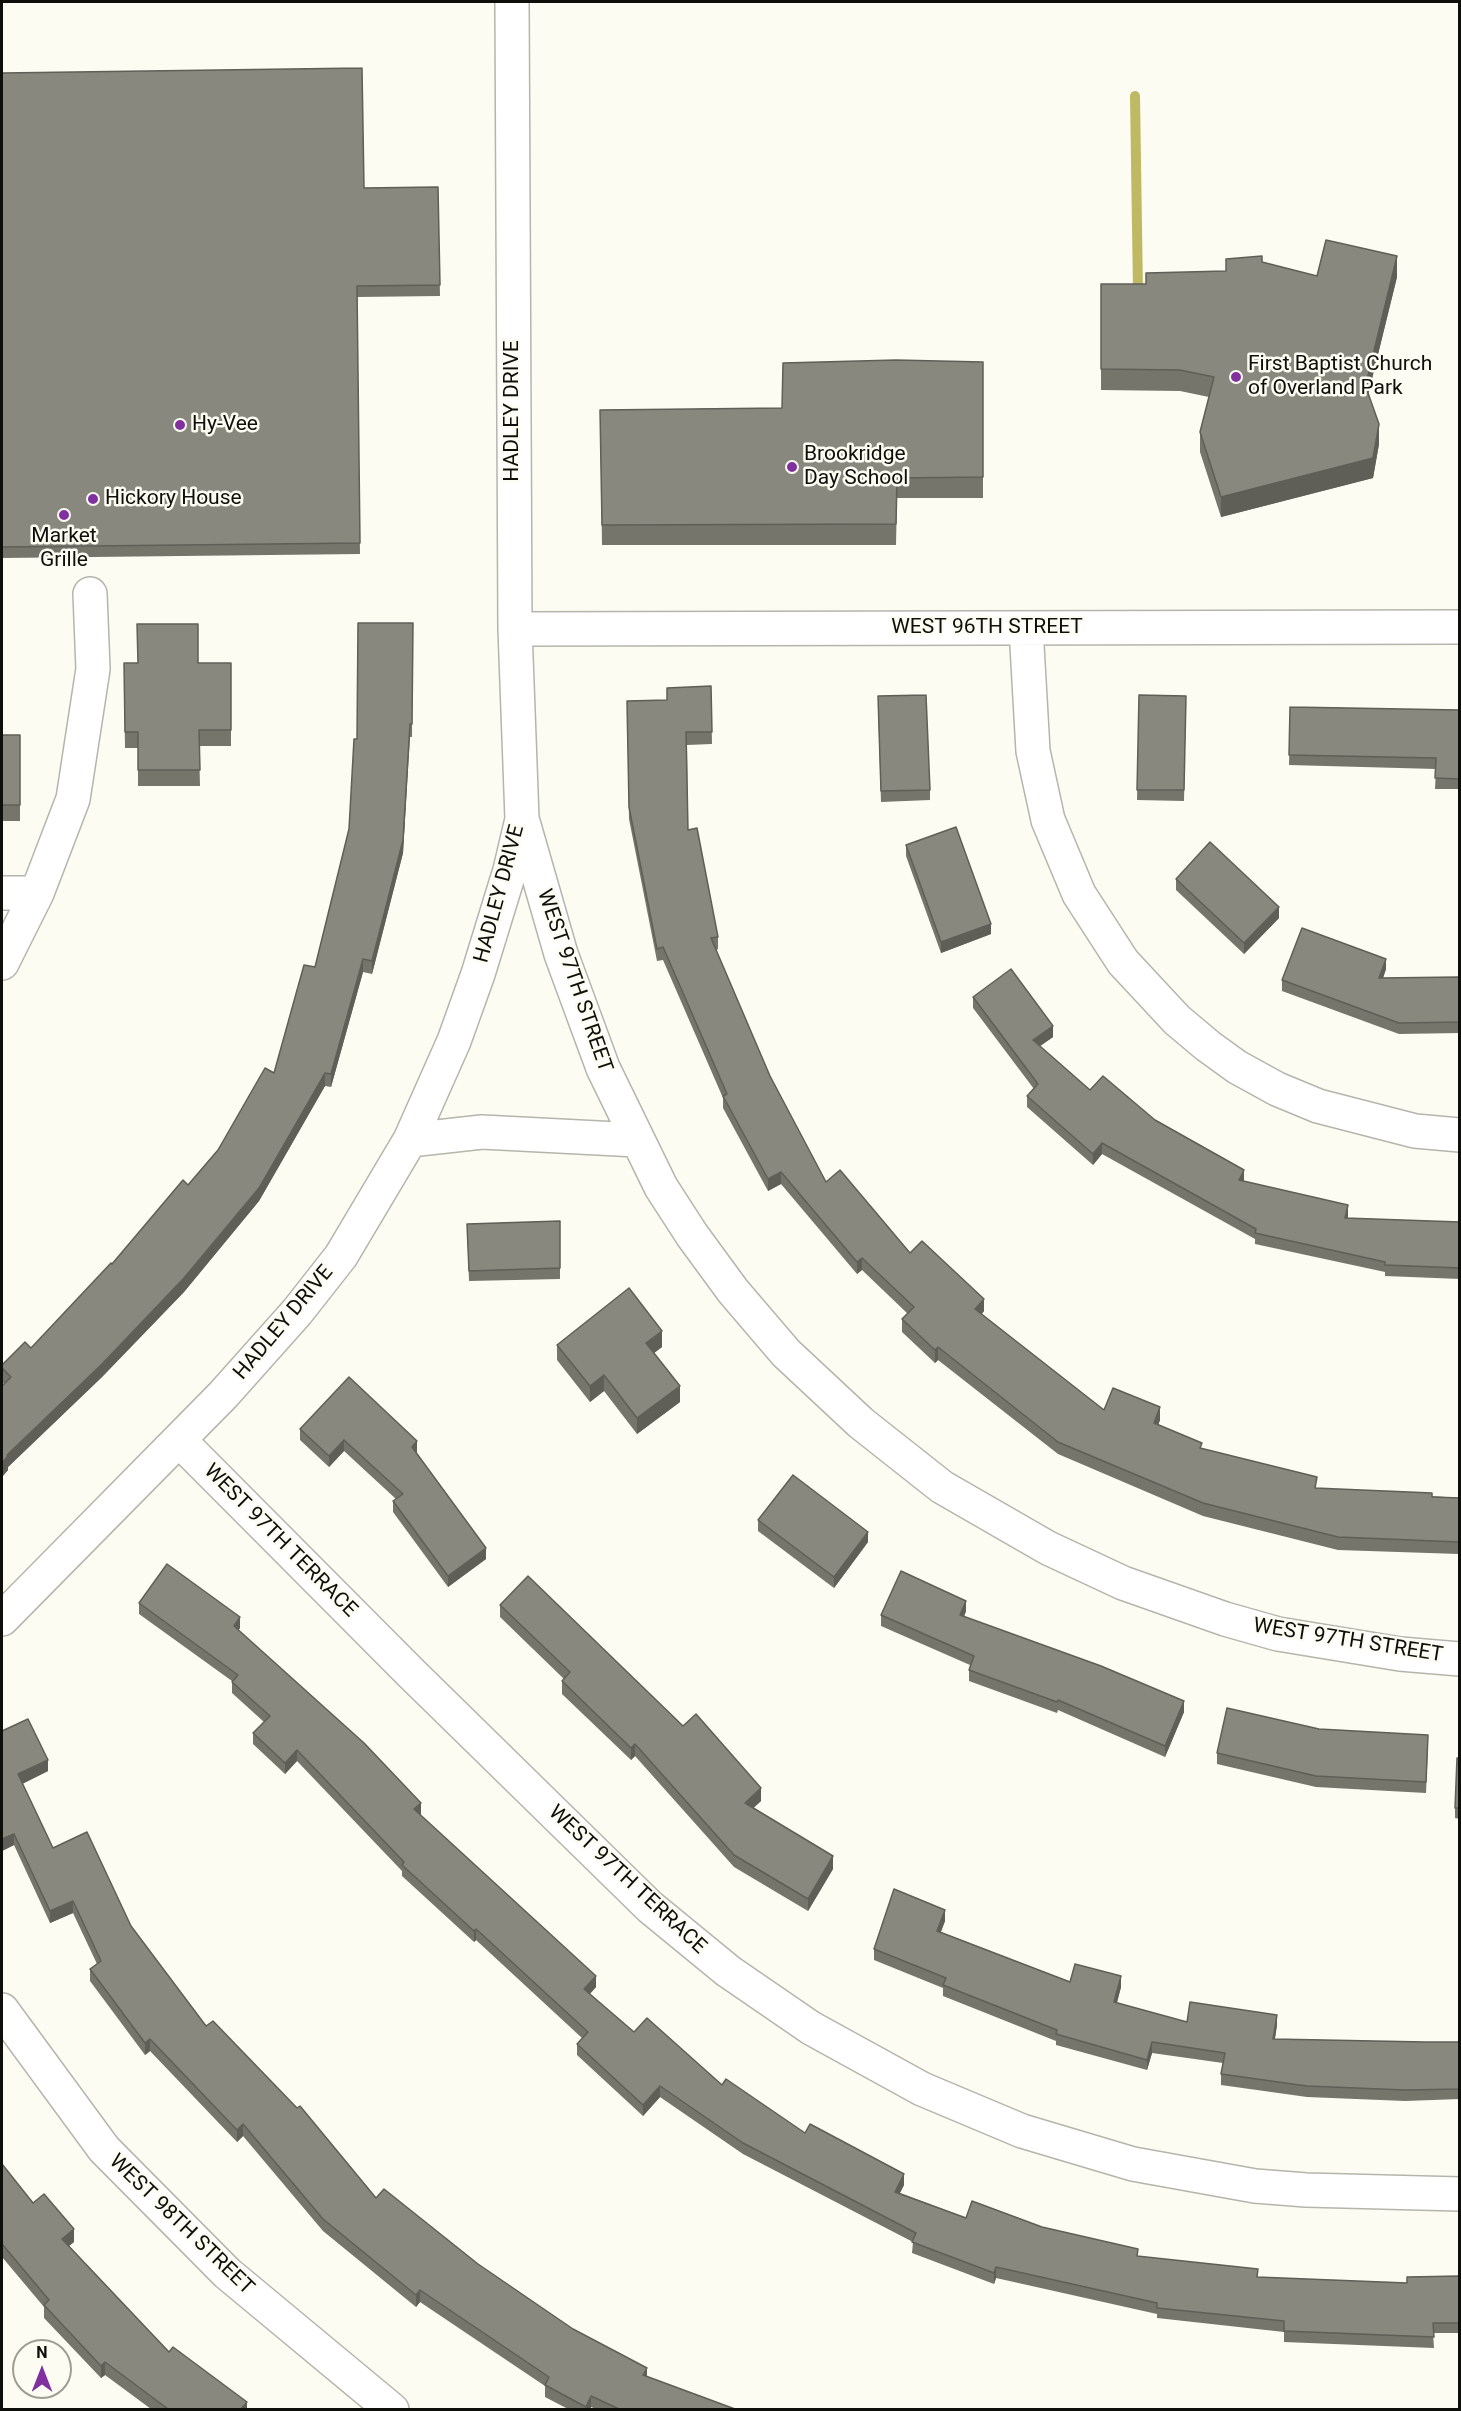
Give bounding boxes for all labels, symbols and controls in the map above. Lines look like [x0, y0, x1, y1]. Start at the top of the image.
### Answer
street label: HADLEY DRIVE [500, 340, 526, 482]
place label: First Baptist Church of Overland Park [1248, 352, 1432, 402]
marker: First Baptist Church of Overland Park [1229, 370, 1243, 384]
place label: Hy-Vee [192, 412, 258, 438]
marker: Hy-Vee [173, 418, 187, 432]
place label: Brookridge Day School [804, 442, 908, 492]
marker: Brookridge Day School [785, 460, 799, 474]
place label: Hickory House [105, 486, 242, 512]
marker: Hickory House [86, 492, 100, 506]
marker: Market Grille [57, 508, 71, 522]
place label: Market Grille [31, 524, 97, 574]
street label: WEST 96TH STREET [891, 615, 1083, 641]
street label: HADLEY DRIVE [470, 822, 530, 966]
street label: WEST 97TH STREET [531, 886, 617, 1076]
street label: HADLEY DRIVE [229, 1261, 339, 1385]
street label: WEST 97TH TERRACE [198, 1459, 362, 1623]
street label: WEST 97TH STREET [1251, 1614, 1445, 1668]
street label: WEST 97TH TERRACE [543, 1800, 711, 1960]
street label: WEST 98TH STREET [103, 2149, 259, 2301]
north arrow [12, 2339, 72, 2399]
text: N [36, 2343, 48, 2362]

